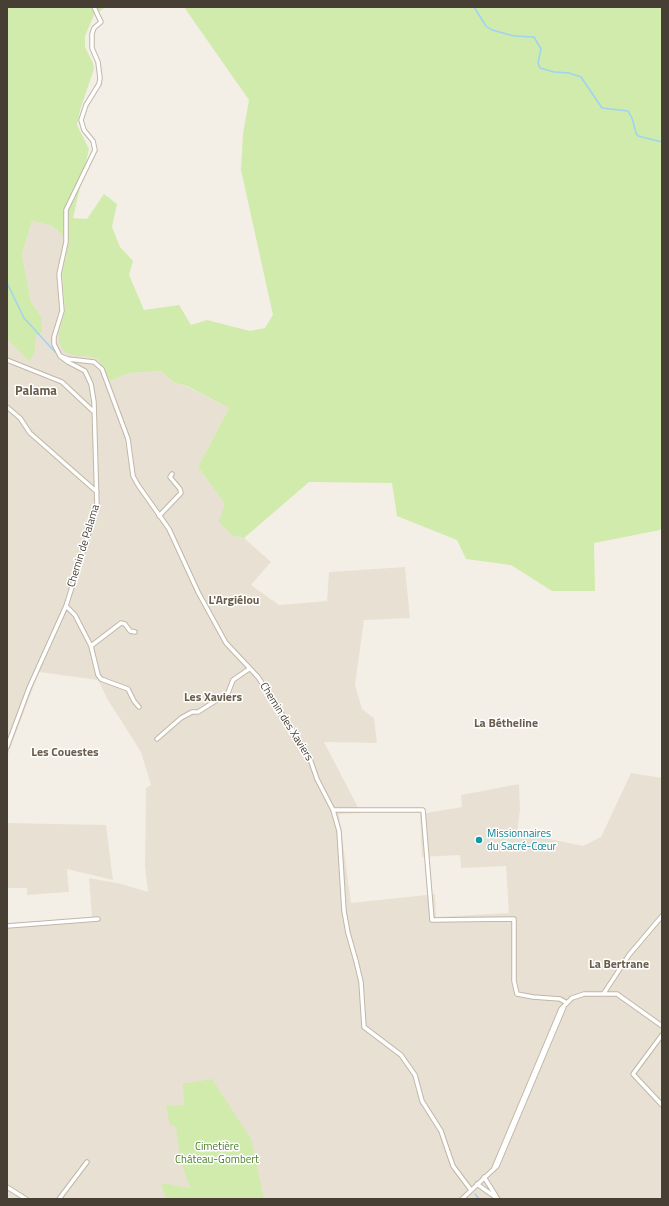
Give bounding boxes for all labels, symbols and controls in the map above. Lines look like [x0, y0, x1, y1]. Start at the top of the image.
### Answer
district label: Palama [15, 384, 57, 400]
street label: Chemin de Palama [65, 503, 103, 589]
district label: L'Argiélou [209, 594, 259, 608]
street label: Chemin des Xaviers [257, 680, 315, 764]
district label: Les Xaviers [184, 691, 242, 705]
district label: La Bétheline [474, 717, 538, 731]
district label: Les Couestes [31, 746, 99, 760]
place label: Missionnaires du Sacré-Cœur [487, 827, 556, 853]
marker: Missionnaires du Sacré-Cœur [474, 835, 484, 845]
district label: La Bertrane [589, 958, 649, 972]
park label: Cimetière Château-Gombert [175, 1140, 259, 1166]

